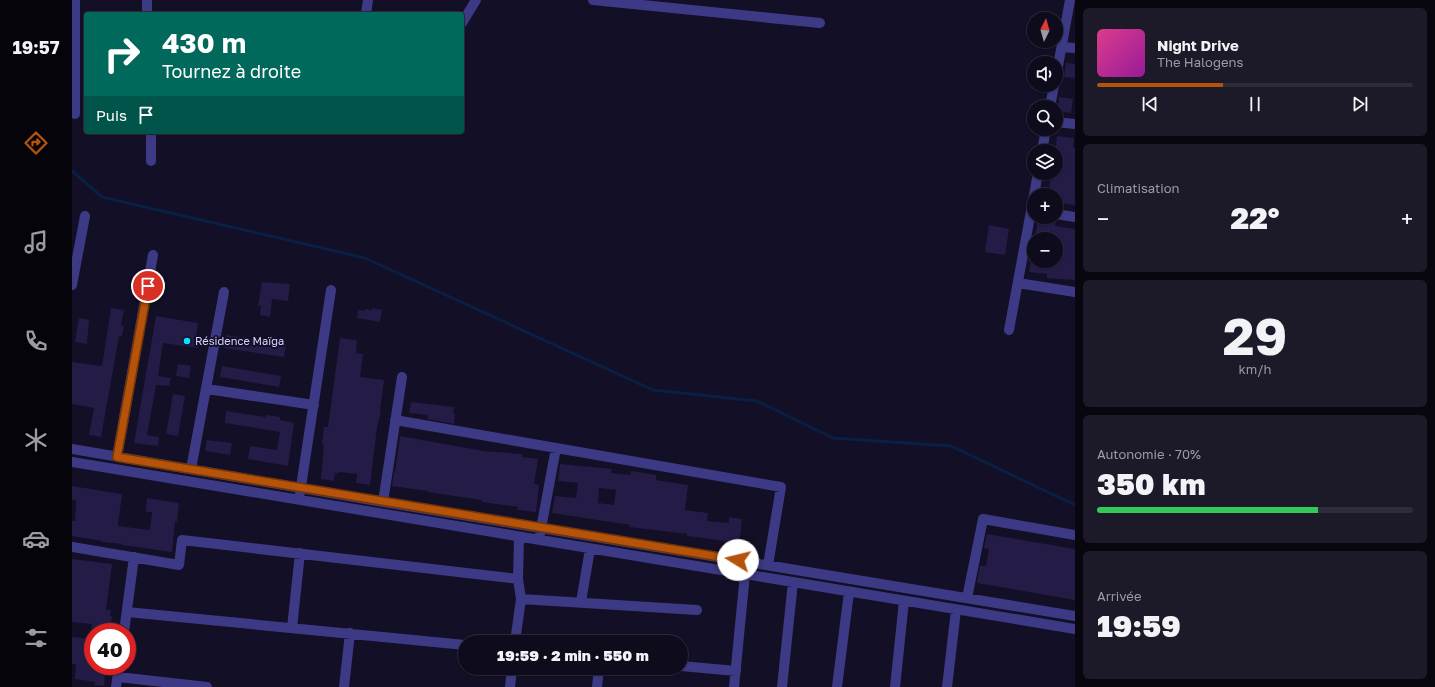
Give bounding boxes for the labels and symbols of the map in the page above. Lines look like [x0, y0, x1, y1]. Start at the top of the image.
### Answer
north arrow [1027, 12, 1063, 48]
pin [131, 269, 165, 303]
place label: Résidence Maïga [195, 334, 284, 347]
marker: Résidence Maïga [182, 336, 192, 346]
position arrow [717, 539, 759, 581]
speed limit sign: 40 [84, 623, 136, 675]

